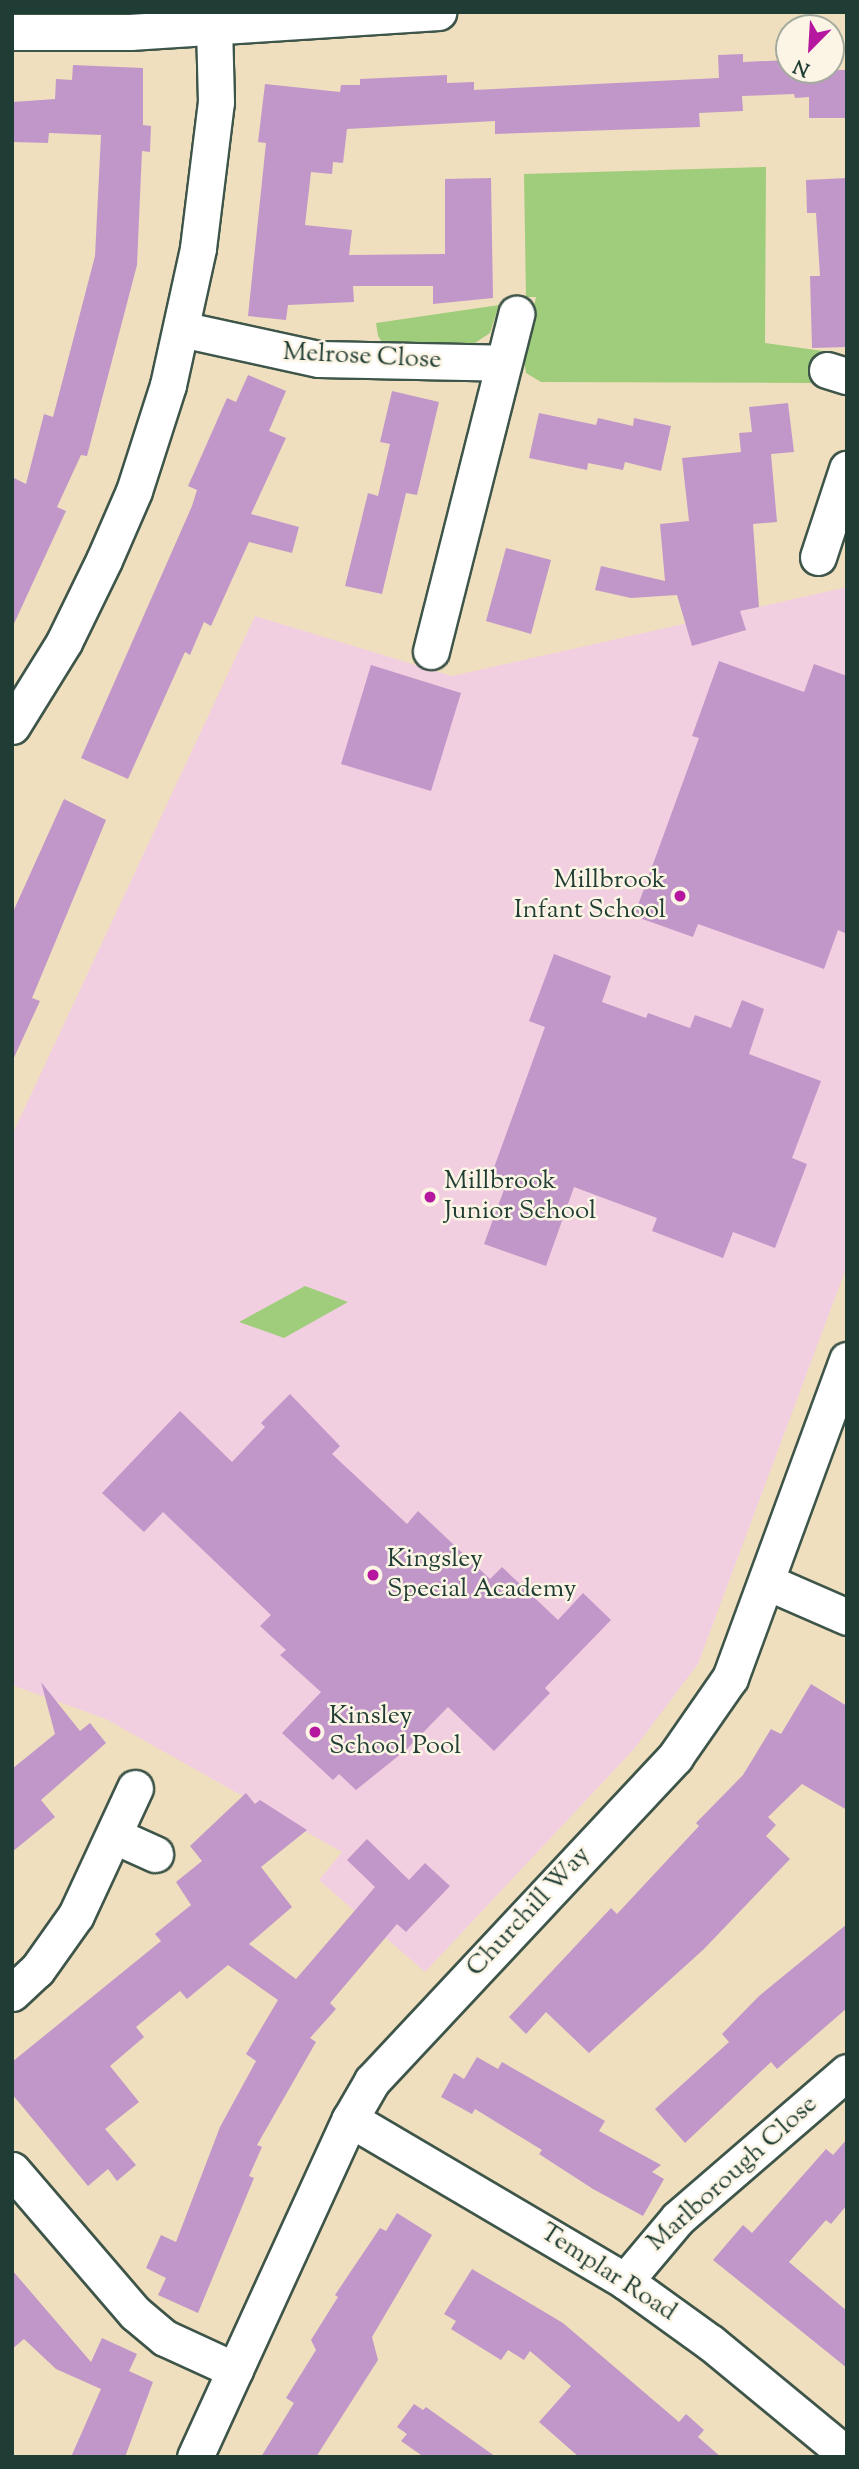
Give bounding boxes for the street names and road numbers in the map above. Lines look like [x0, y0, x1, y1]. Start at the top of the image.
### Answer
street label: Melrose Close [282, 337, 442, 377]
street label: Churchill Way [461, 1840, 597, 1984]
street label: Marlborough Close [642, 2089, 824, 2259]
street label: Templar Road [534, 2217, 682, 2329]

